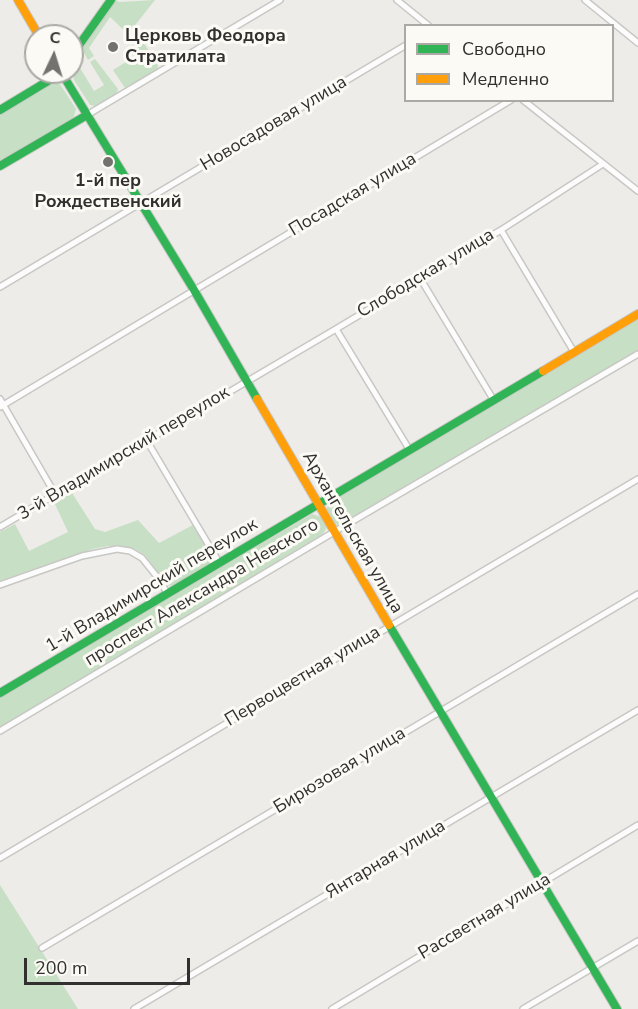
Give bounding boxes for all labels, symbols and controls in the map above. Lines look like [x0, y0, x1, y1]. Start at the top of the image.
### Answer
north arrow [24, 24, 84, 84]
legend [404, 24, 614, 102]
place label: Церковь Феодора Стратилата [125, 26, 286, 68]
text: С [49, 27, 61, 49]
text: Свободно [462, 37, 546, 61]
marker: Церковь Феодора Стратилата [106, 40, 120, 54]
text: Медленно [462, 67, 549, 91]
street label: Новосадовая улица [197, 72, 351, 176]
street label: Посадская улица [285, 148, 421, 242]
marker: 1-й пер Рождественский [101, 155, 115, 169]
place label: 1-й пер Рождественский [34, 171, 182, 213]
street label: Слободская улица [354, 225, 498, 323]
street label: 3-й Владимирский переулок [14, 382, 234, 526]
street label: Архангельская улица [297, 448, 407, 618]
street label: 1-й Владимирский переулок [42, 514, 262, 658]
street label: проспект Александра Невского [81, 515, 323, 671]
street label: Первоцветная улица [221, 622, 385, 732]
street label: Бирюзовая улица [270, 723, 410, 819]
street label: Янтарная улица [322, 816, 450, 904]
street label: Рассветная улица [415, 869, 555, 965]
scale bar [27, 946, 194, 984]
text: 200 m [35, 956, 87, 980]

